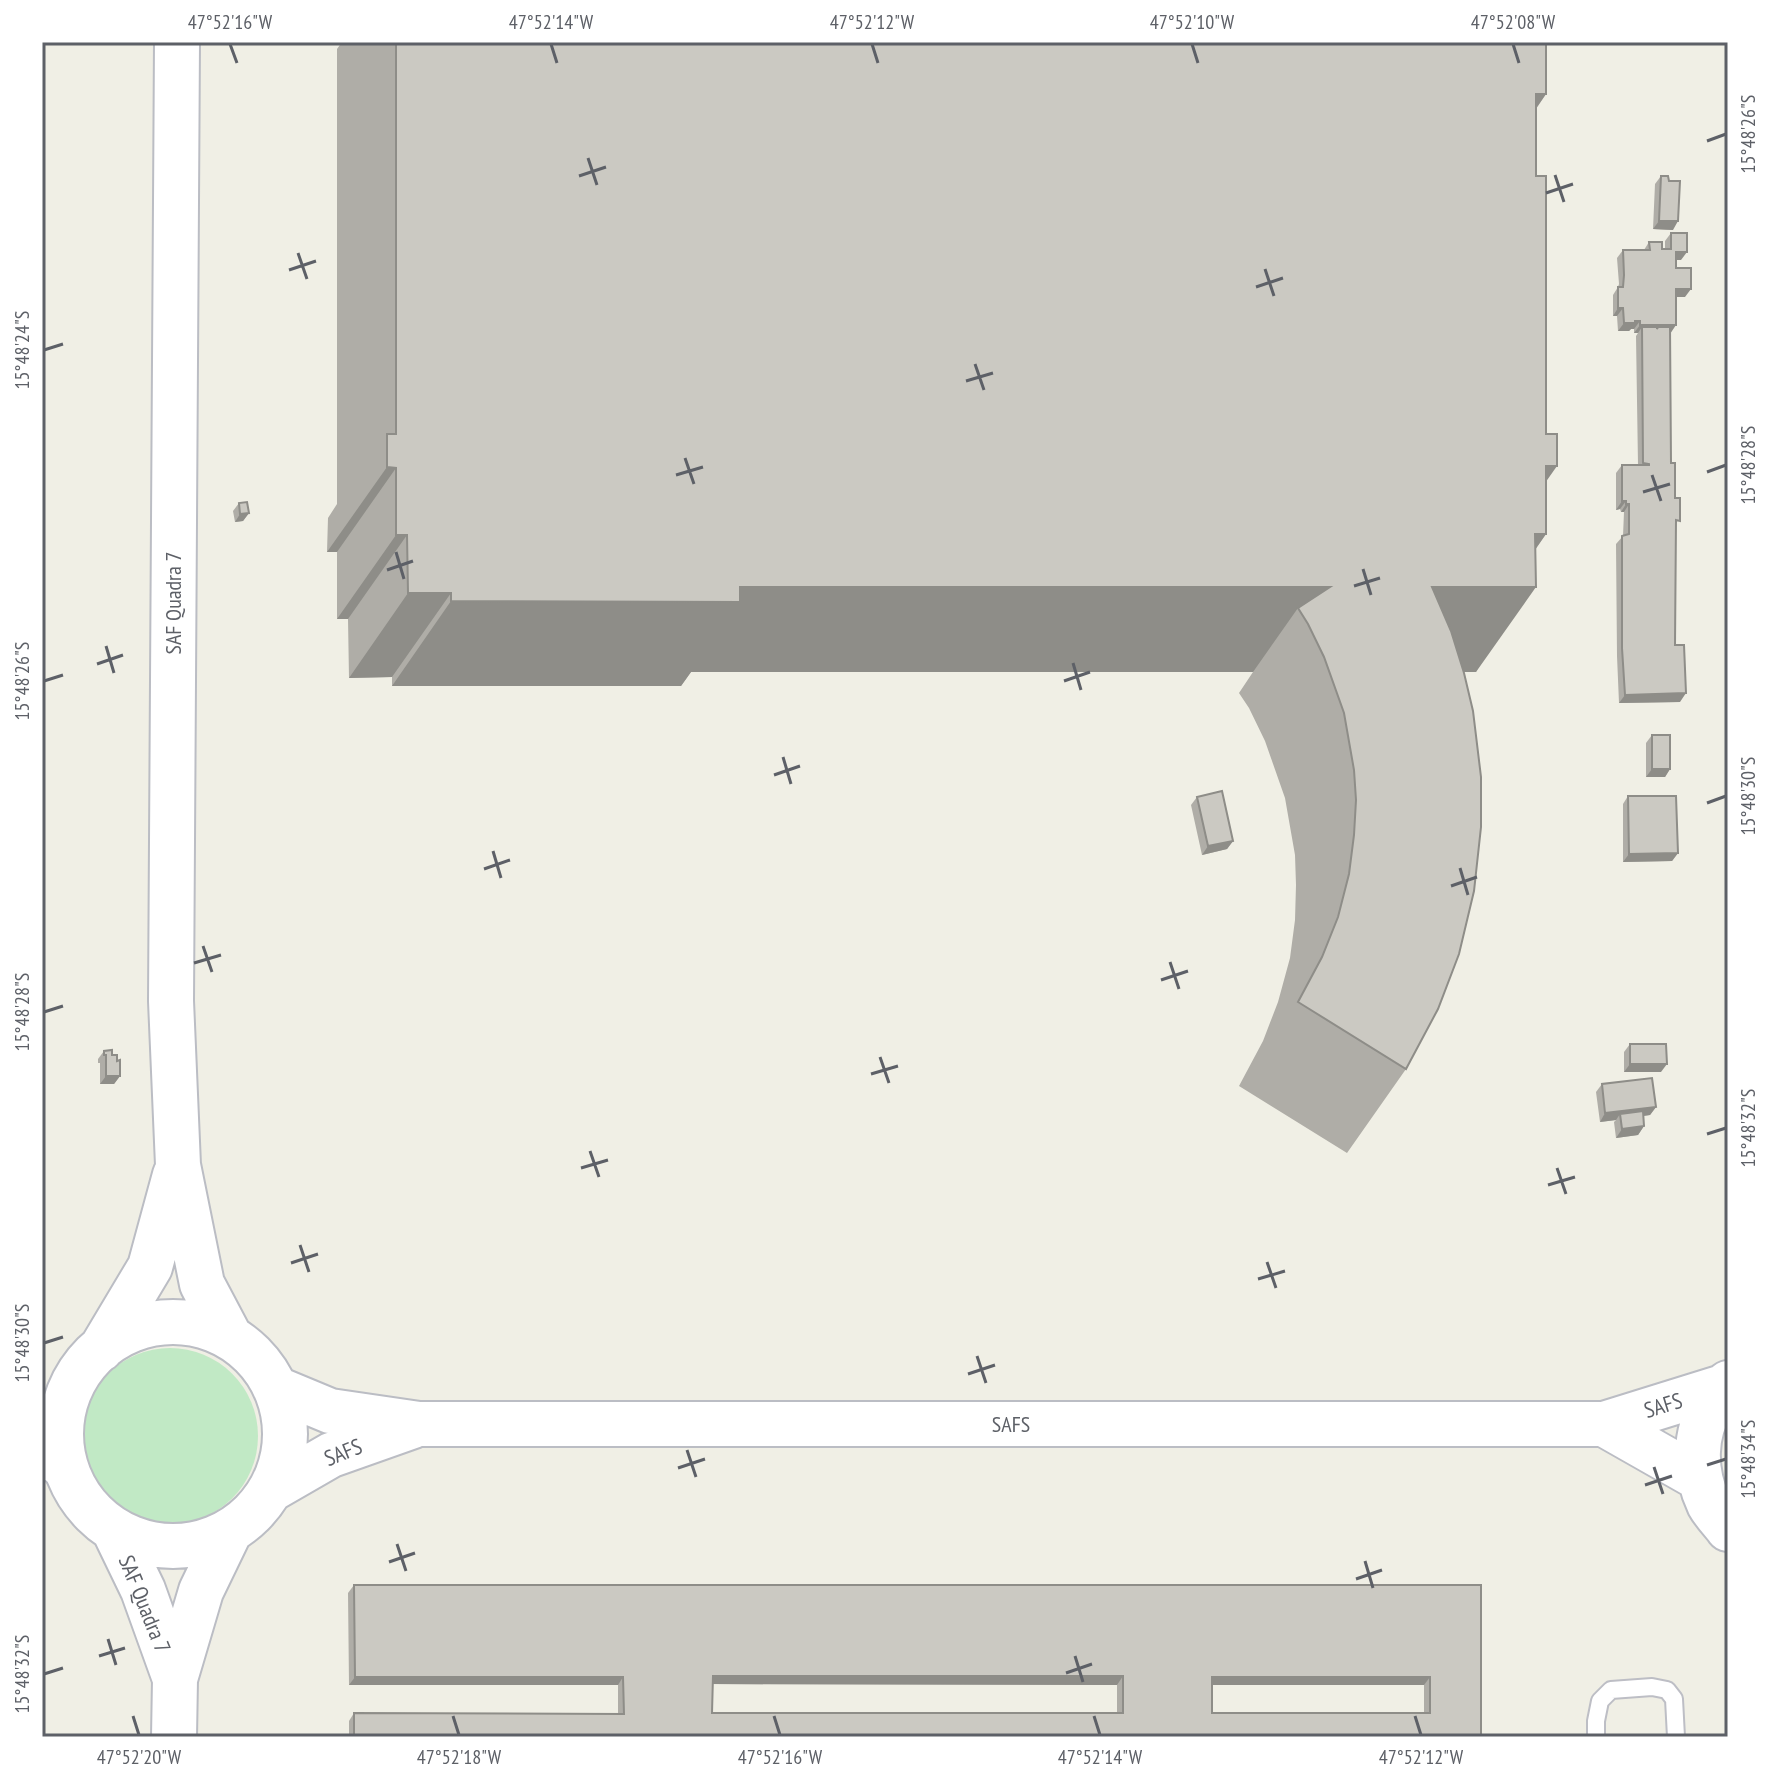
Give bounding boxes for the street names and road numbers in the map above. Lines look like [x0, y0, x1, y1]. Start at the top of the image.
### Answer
street label: SAF Quadra 7 [159, 552, 187, 654]
street label: SAFS [1641, 1386, 1685, 1424]
street label: SAFS [992, 1410, 1030, 1438]
street label: SAFS [320, 1432, 366, 1472]
street label: SAF Quadra 7 [113, 1551, 177, 1657]

